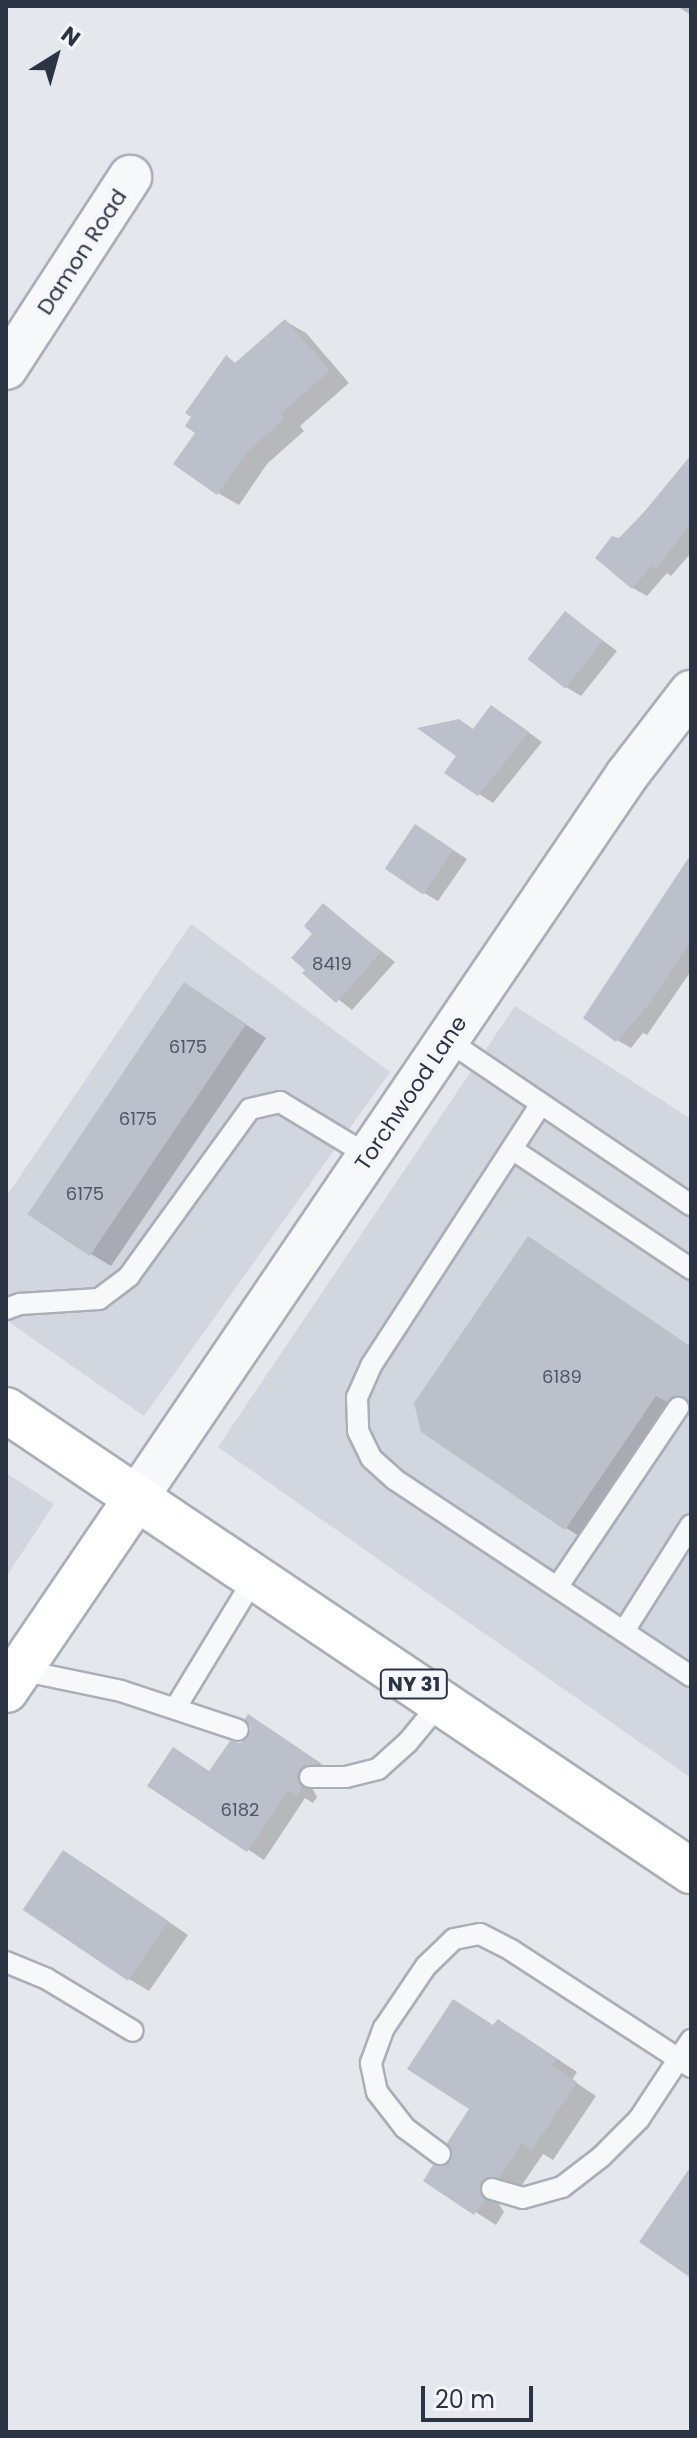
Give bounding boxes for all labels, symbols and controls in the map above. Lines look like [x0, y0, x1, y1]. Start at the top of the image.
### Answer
north arrow [16, 16, 96, 96]
text: N [55, 19, 87, 54]
street label: Damon Road [32, 184, 132, 320]
house number: 8419 [312, 953, 352, 975]
street label: Torchwood Lane [350, 1011, 472, 1175]
house number: 6175 [169, 1036, 207, 1058]
house number: 6175 [119, 1108, 157, 1130]
house number: 6175 [66, 1183, 104, 1205]
house number: 6189 [542, 1366, 582, 1388]
road number: NY 31 [378, 1668, 450, 1700]
house number: 6182 [221, 1799, 259, 1821]
scale bar [425, 2370, 537, 2420]
text: 20 m [435, 2383, 495, 2416]

